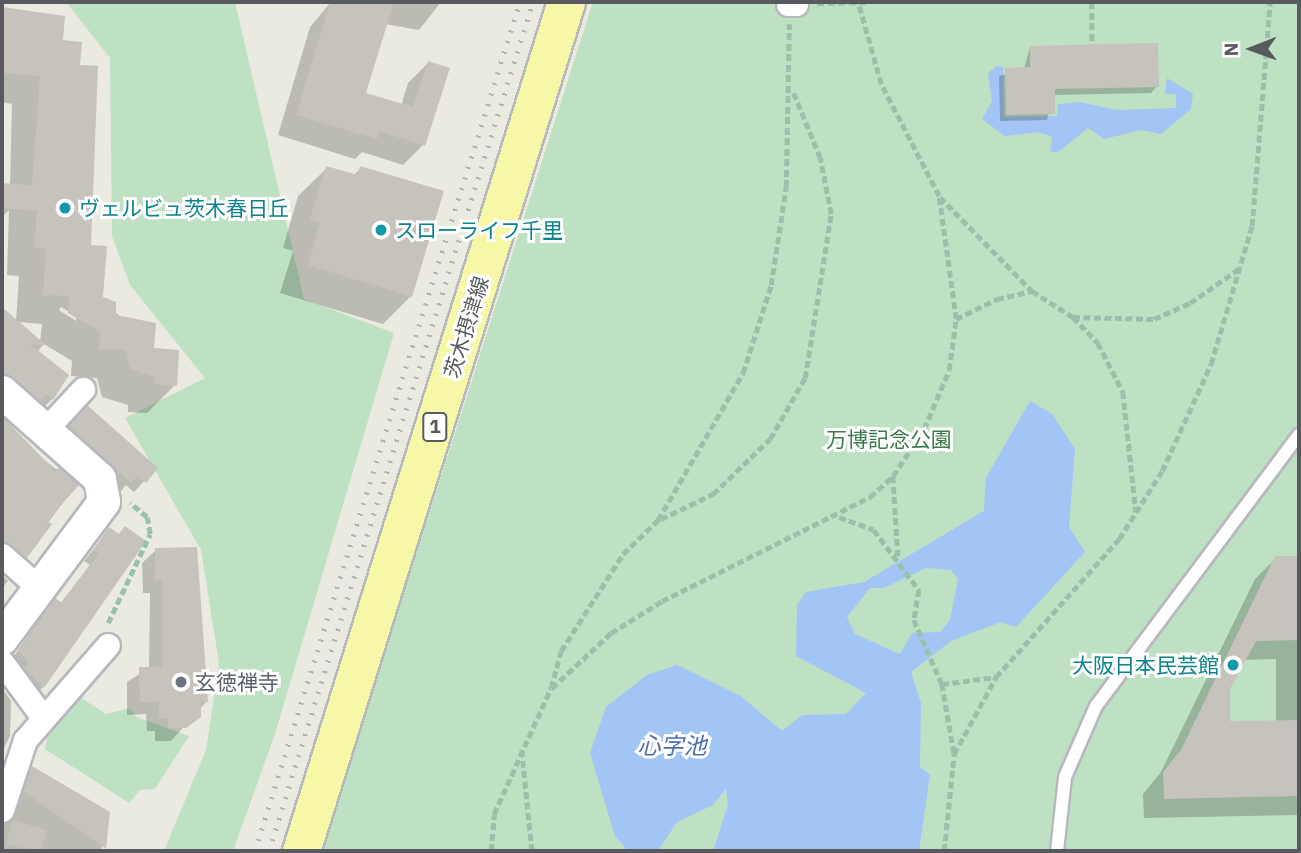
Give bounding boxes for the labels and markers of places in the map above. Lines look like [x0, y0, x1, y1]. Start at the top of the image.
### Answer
place label: ヴェルビュ茨木春日丘 [79, 195, 289, 221]
marker: ヴェルビュ茨木春日丘 [57, 200, 73, 216]
place label: スローライフ千里 [395, 217, 563, 243]
marker: スローライフ千里 [373, 222, 389, 238]
place label: 大阪日本民芸館 [1072, 652, 1219, 678]
marker: 大阪日本民芸館 [1225, 657, 1241, 673]
place label: 玄徳禅寺 [195, 669, 279, 695]
marker: 玄徳禅寺 [173, 674, 189, 690]

